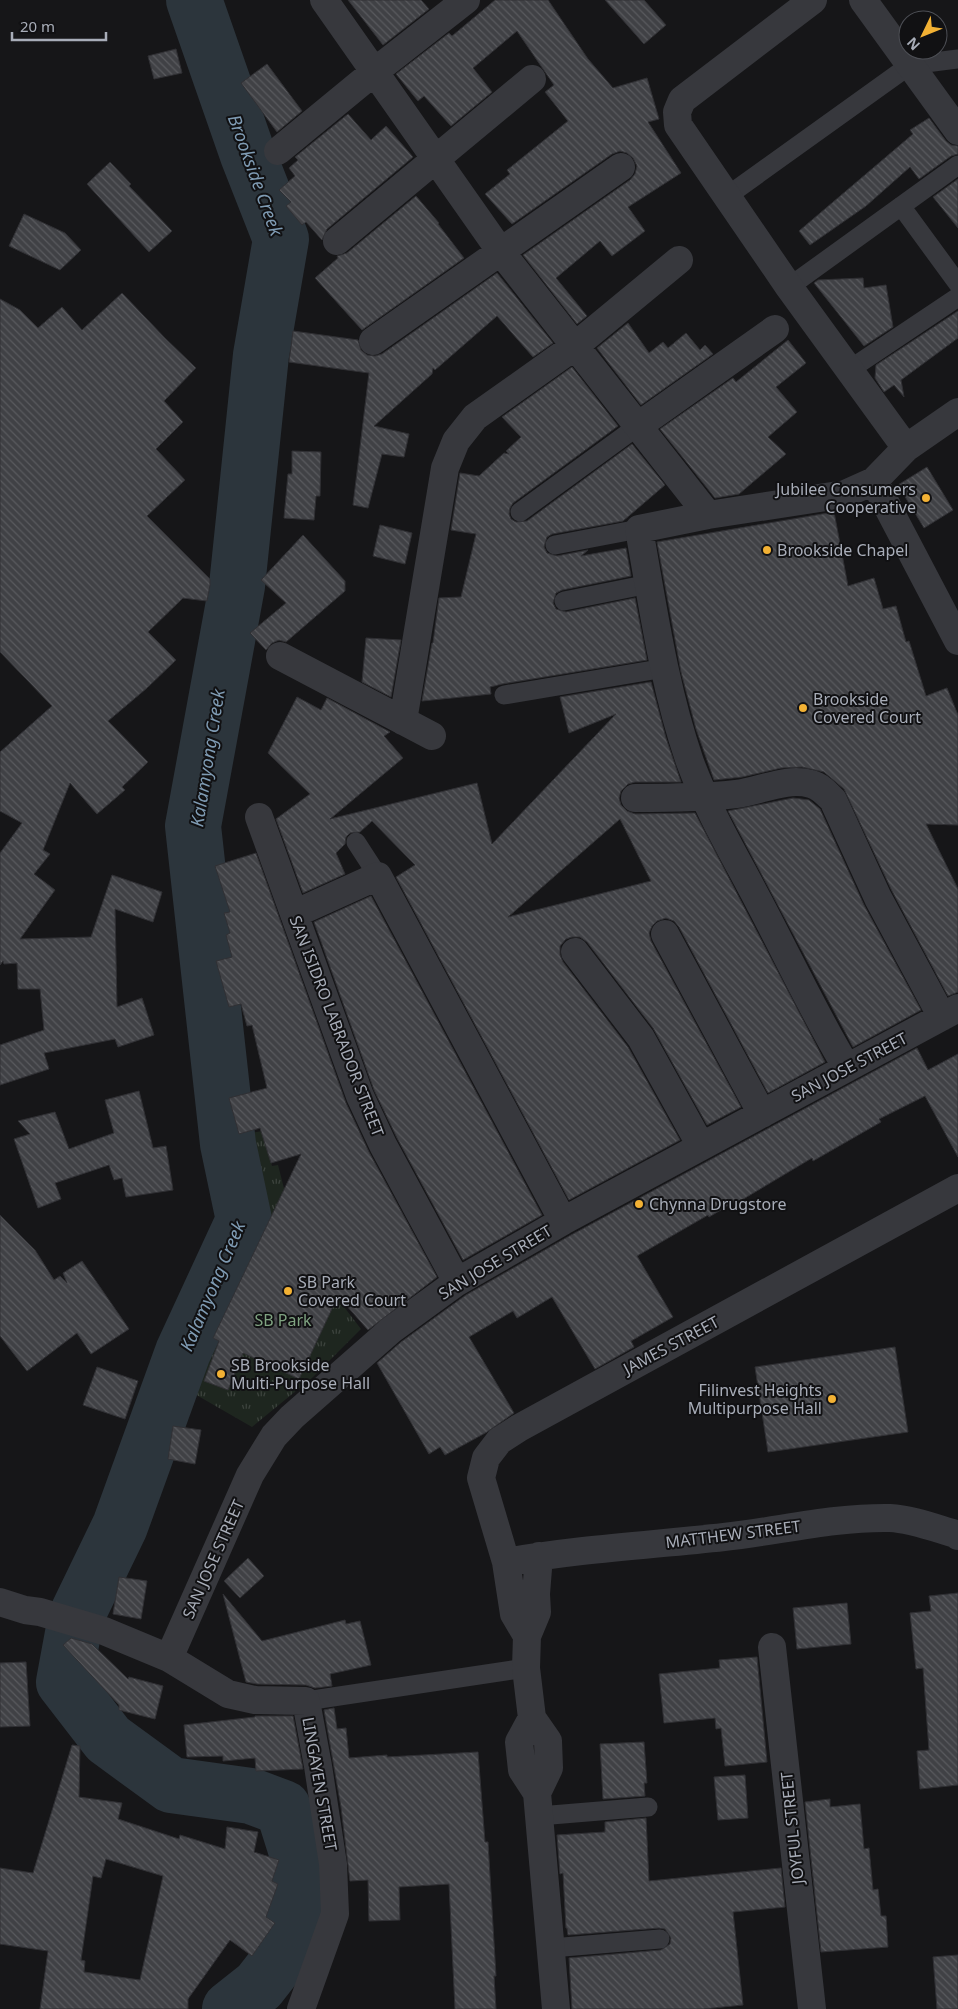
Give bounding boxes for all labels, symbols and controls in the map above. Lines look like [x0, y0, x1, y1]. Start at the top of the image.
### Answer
scale bar [12, 10, 106, 42]
north arrow [898, 10, 948, 60]
text: 20 m [20, 16, 55, 36]
text: N [902, 34, 924, 55]
water label: Brookside Creek [223, 111, 289, 240]
place label: Jubilee Consumers Cooperative [774, 478, 916, 518]
marker: Jubilee Consumers Cooperative [920, 492, 932, 504]
place label: Brookside Chapel [777, 539, 908, 561]
marker: Brookside Chapel [761, 544, 773, 556]
water label: Kalamyong Creek [184, 686, 230, 829]
place label: Brookside Covered Court [813, 688, 921, 728]
marker: Brookside Covered Court [797, 702, 809, 714]
street label: SAN ISIDRO LABRADOR STREET [285, 912, 389, 1140]
street label: SAN JOSE STREET [787, 1027, 911, 1107]
place label: Chynna Drugstore [649, 1193, 787, 1215]
marker: Chynna Drugstore [633, 1198, 645, 1210]
water label: Kalamyong Creek [174, 1216, 251, 1355]
street label: SAN JOSE STREET [434, 1219, 556, 1304]
place label: SB Park Covered Court [298, 1271, 406, 1311]
marker: SB Park Covered Court [282, 1285, 294, 1297]
park label: SB Park [254, 1309, 312, 1331]
street label: JAMES STREET [618, 1311, 723, 1380]
place label: SB Brookside Multi-Purpose Hall [231, 1354, 370, 1394]
marker: SB Brookside Multi-Purpose Hall [215, 1368, 227, 1380]
place label: Filinvest Heights Multipurpose Hall [688, 1379, 822, 1419]
marker: Filinvest Heights Multipurpose Hall [826, 1393, 838, 1405]
street label: SAN JOSE STREET [177, 1496, 249, 1622]
street label: MATTHEW STREET [664, 1515, 802, 1553]
street label: LINGAYEN STREET [297, 1715, 343, 1853]
street label: JOYFUL STREET [775, 1771, 809, 1887]

